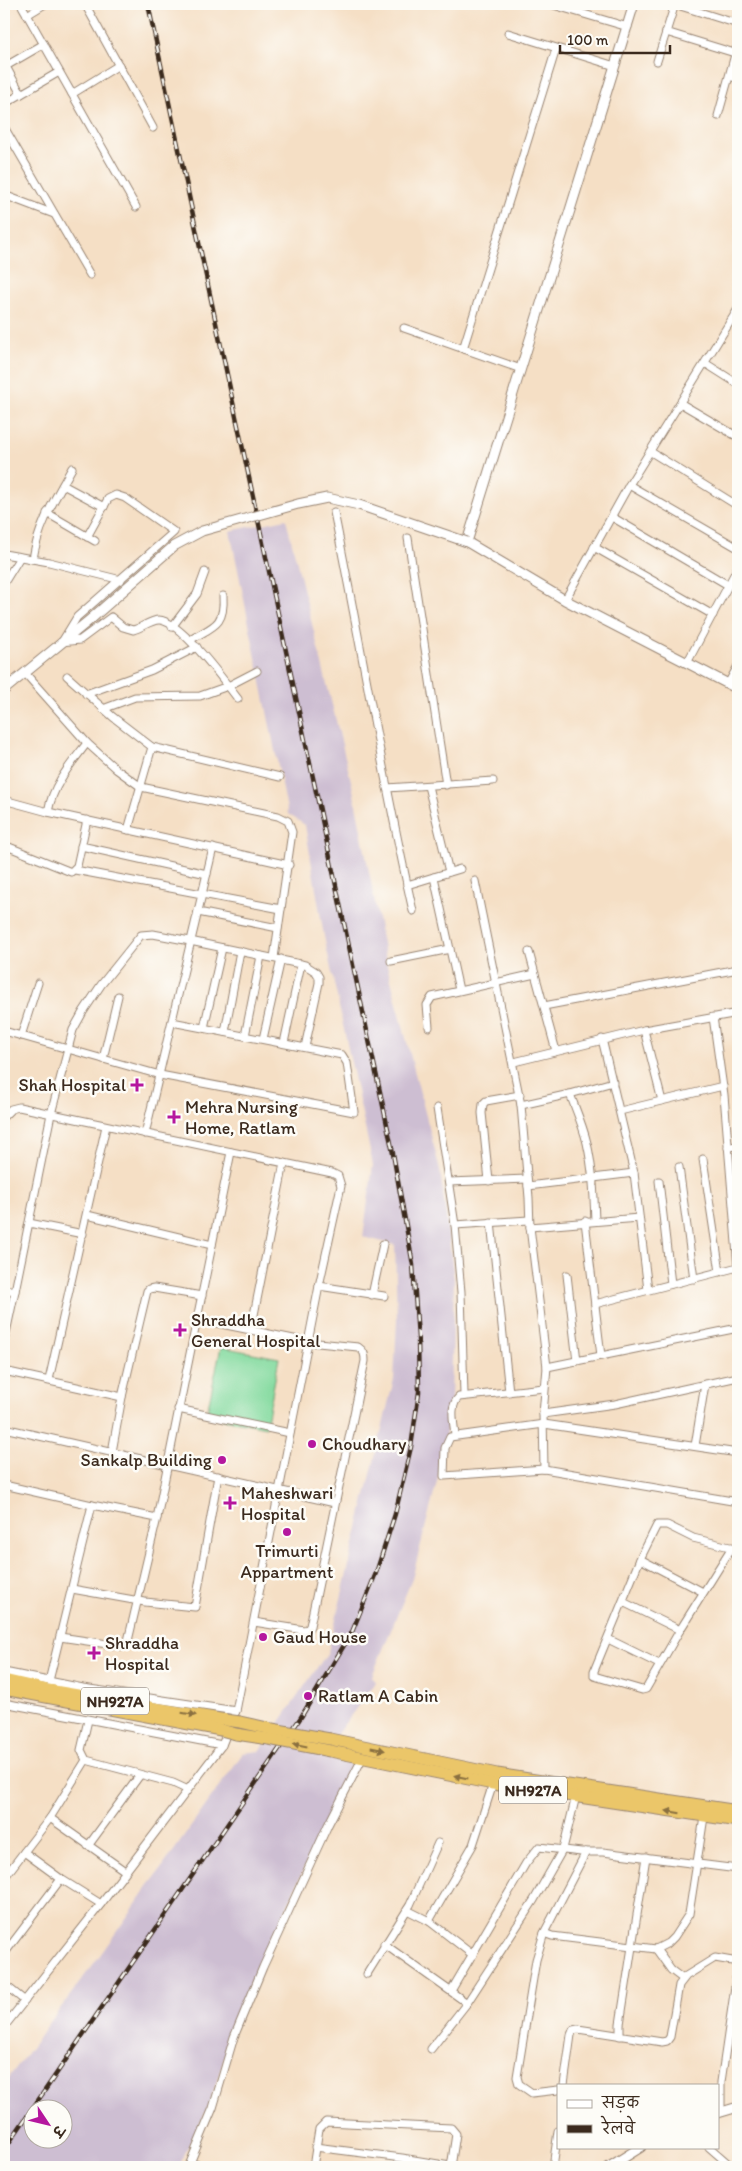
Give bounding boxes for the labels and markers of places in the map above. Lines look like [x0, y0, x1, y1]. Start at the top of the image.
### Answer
place label: Shah Hospital [19, 1074, 126, 1096]
marker: Shah Hospital [130, 1078, 144, 1092]
place label: Mehra Nursing Home, Ratlam [185, 1096, 299, 1139]
marker: Mehra Nursing Home, Ratlam [167, 1110, 181, 1124]
place label: Shraddha General Hospital [191, 1309, 320, 1352]
marker: Shraddha General Hospital [173, 1323, 187, 1337]
place label: Choudhary [322, 1433, 407, 1455]
marker: Choudhary [306, 1438, 318, 1450]
place label: Sankalp Building [81, 1449, 213, 1471]
marker: Sankalp Building [216, 1454, 228, 1466]
place label: Maheshwari Hospital [241, 1482, 333, 1525]
marker: Maheshwari Hospital [223, 1496, 237, 1510]
marker: Trimurti Appartment [281, 1526, 293, 1538]
place label: Trimurti Appartment [240, 1540, 334, 1583]
place label: Gaud House [273, 1626, 367, 1648]
marker: Gaud House [257, 1631, 269, 1643]
place label: Shraddha Hospital [105, 1632, 179, 1675]
marker: Shraddha Hospital [87, 1646, 101, 1660]
place label: Ratlam A Cabin [318, 1685, 439, 1707]
marker: Ratlam A Cabin [302, 1690, 314, 1702]

